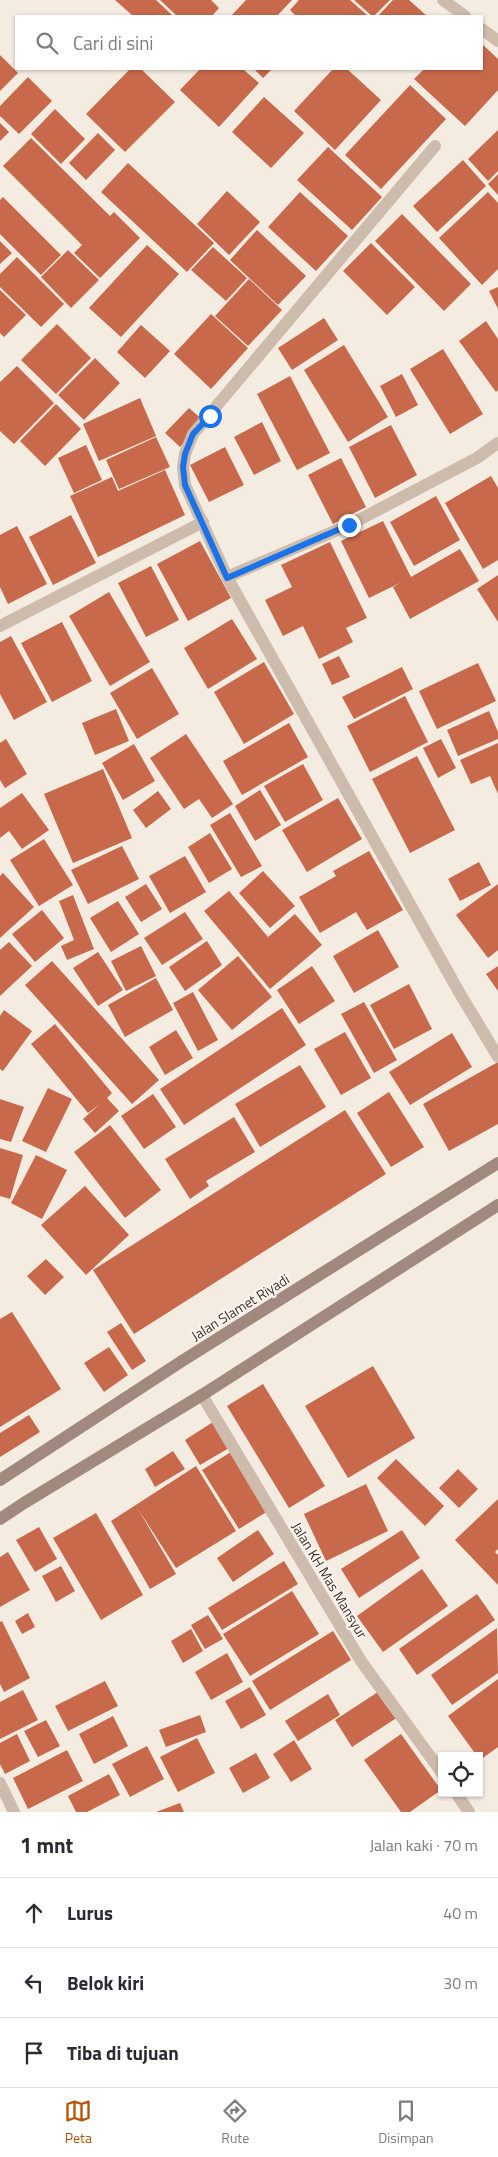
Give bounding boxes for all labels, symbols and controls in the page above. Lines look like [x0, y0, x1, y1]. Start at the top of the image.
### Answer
search box [15, 15, 483, 70]
text: Cari di sini [73, 28, 154, 57]
icon: search [33, 29, 61, 57]
route start [199, 405, 222, 428]
route end [338, 514, 361, 537]
street label: Jalan Slamet Riyadi [187, 1268, 293, 1346]
street label: Jalan KH Mas Mansyur [287, 1518, 373, 1642]
map controls [438, 1752, 483, 1797]
button: locate [438, 1752, 483, 1797]
text: 1 mnt [20, 1829, 73, 1861]
text: Jalan kaki · 70 m [369, 1833, 478, 1857]
text: Lurus [67, 1898, 113, 1927]
icon: ahead [20, 1899, 48, 1927]
text: 40 m [443, 1901, 478, 1925]
text: Belok kiri [67, 1968, 144, 1997]
icon: left [20, 1969, 48, 1997]
text: 30 m [443, 1971, 478, 1995]
text: Tiba di tujuan [67, 2038, 179, 2067]
icon: arrive [20, 2039, 48, 2067]
tab: Peta [64, 2097, 92, 2148]
tab: Rute [221, 2097, 249, 2148]
tab: Disimpan [378, 2097, 434, 2148]

